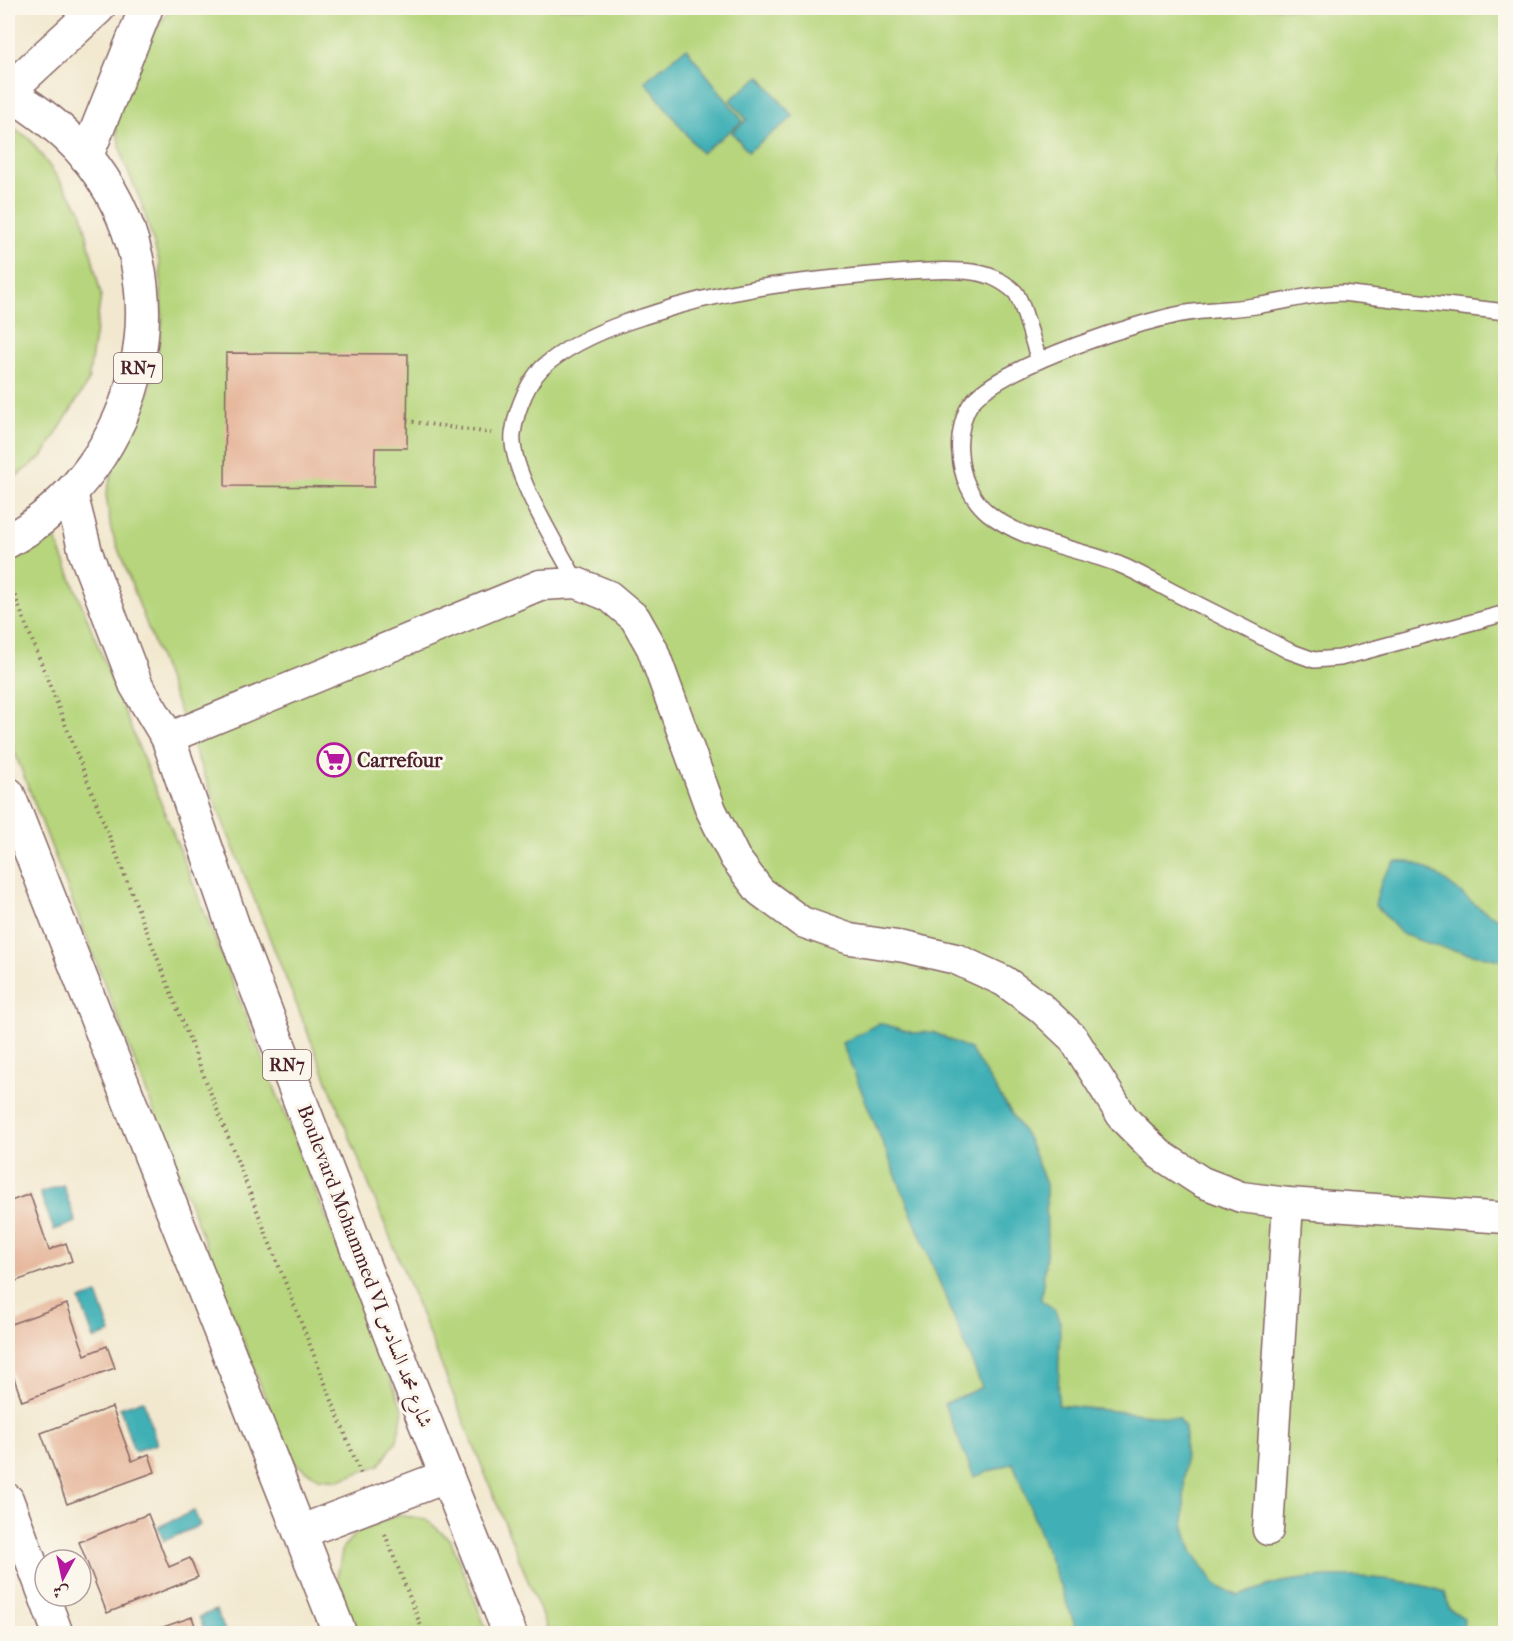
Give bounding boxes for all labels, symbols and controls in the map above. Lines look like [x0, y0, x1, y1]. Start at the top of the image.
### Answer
road number: RN7 [114, 353, 162, 383]
supermarket icon: Carrefour [316, 742, 352, 778]
place label: Carrefour [357, 749, 443, 772]
road number: RN7 [263, 1050, 311, 1080]
street label: Boulevard Mohammed VI شارع محمد السادس [287, 1101, 437, 1433]
north arrow [33, 1548, 93, 1608]
text: ش [52, 1582, 70, 1603]

